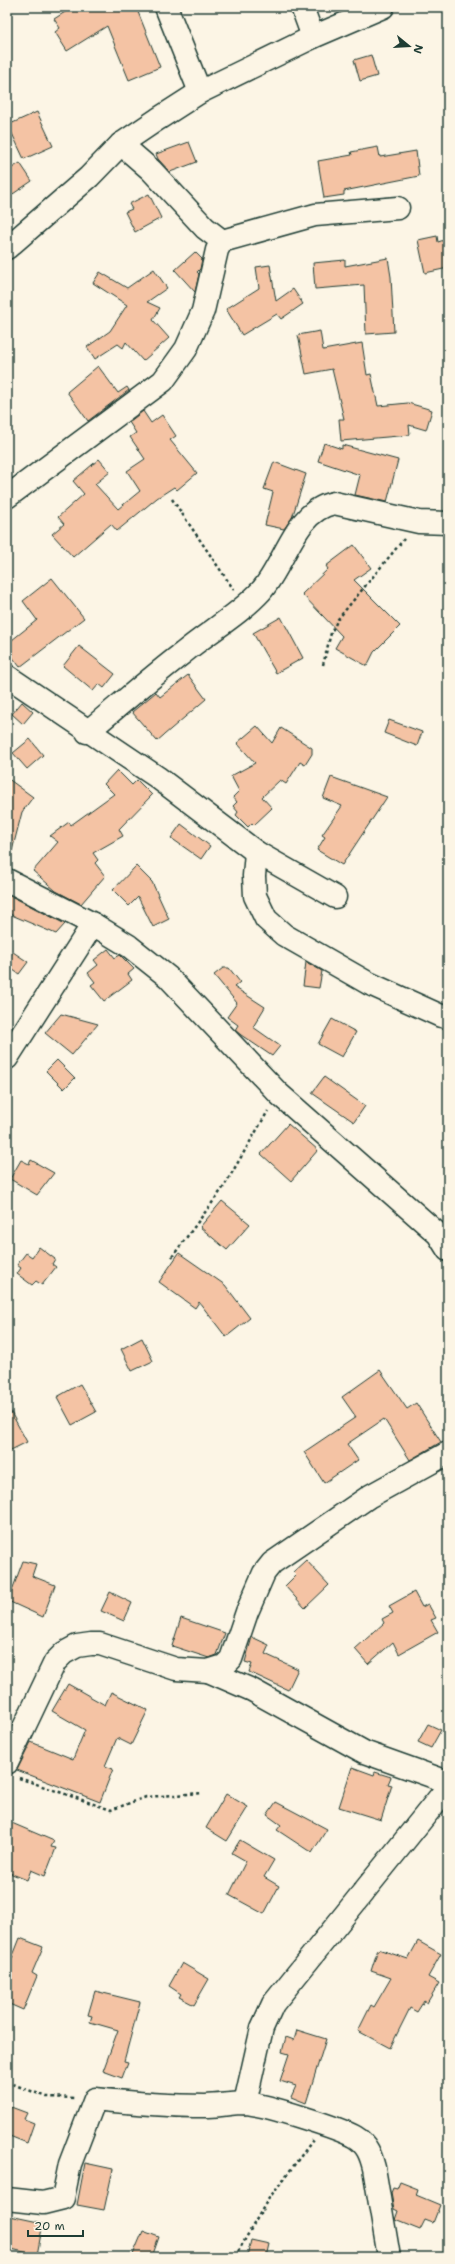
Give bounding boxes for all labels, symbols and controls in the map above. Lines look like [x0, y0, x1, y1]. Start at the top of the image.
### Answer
north arrow [389, 26, 429, 66]
text: N [409, 42, 427, 56]
scale bar [28, 2212, 83, 2238]
text: 20 m [34, 2218, 65, 2234]

